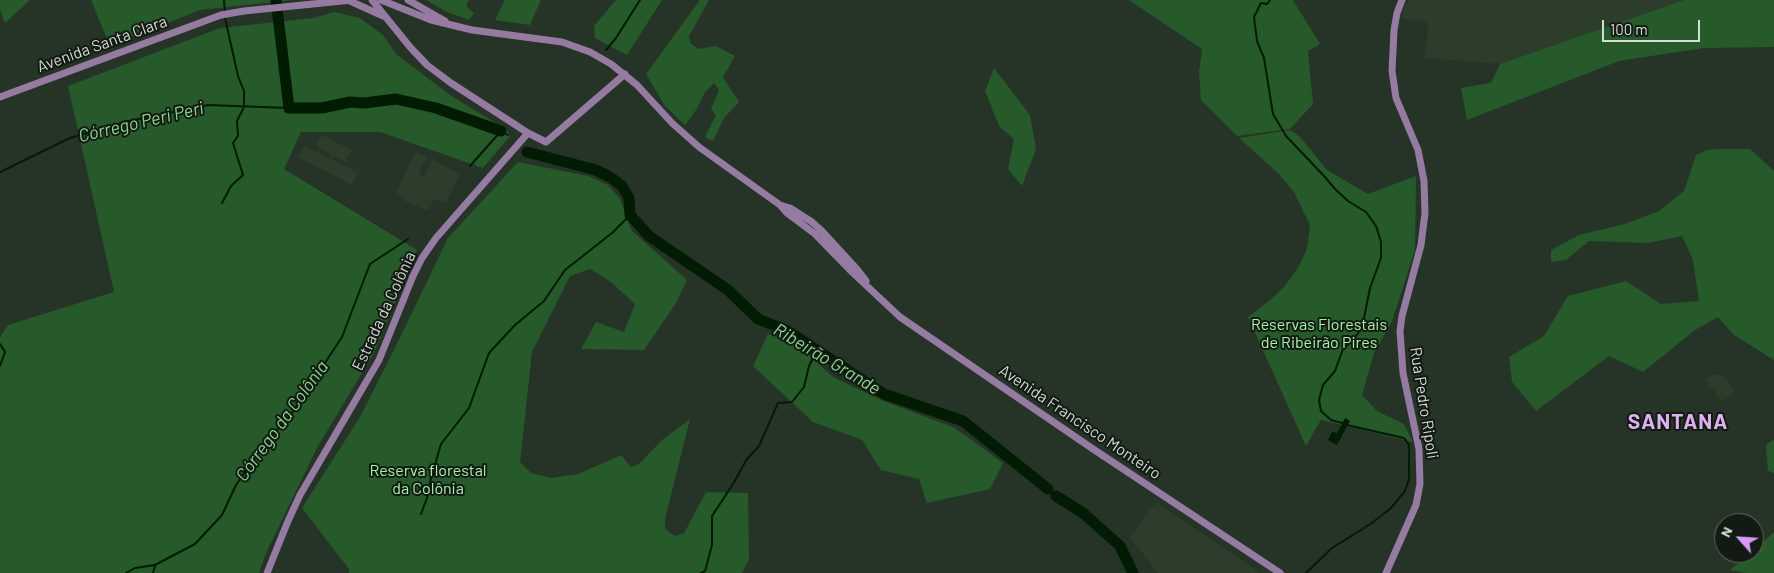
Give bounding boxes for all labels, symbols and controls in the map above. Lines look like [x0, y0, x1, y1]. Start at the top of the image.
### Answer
scale bar [1604, 10, 1702, 42]
street label: Avenida Santa Clara [34, 12, 170, 76]
text: 100 m [1610, 20, 1648, 38]
water label: Córrego Peri Peri [76, 97, 206, 147]
street label: Estrada da Colônia [348, 249, 420, 373]
park label: Reservas Florestais de Ribeirão Pires [1251, 315, 1387, 353]
water label: Ribeirão Grande [770, 319, 884, 399]
street label: Rua Pedro Ripoli [1406, 346, 1442, 460]
water label: Córrego da Colônia [231, 357, 333, 485]
street label: Avenida Francisco Monteiro [995, 361, 1165, 483]
district label: SANTANA [1627, 409, 1729, 435]
park label: Reserva florestal da Colônia [369, 461, 487, 499]
north arrow [1714, 513, 1764, 563]
text: N [1716, 524, 1736, 540]

